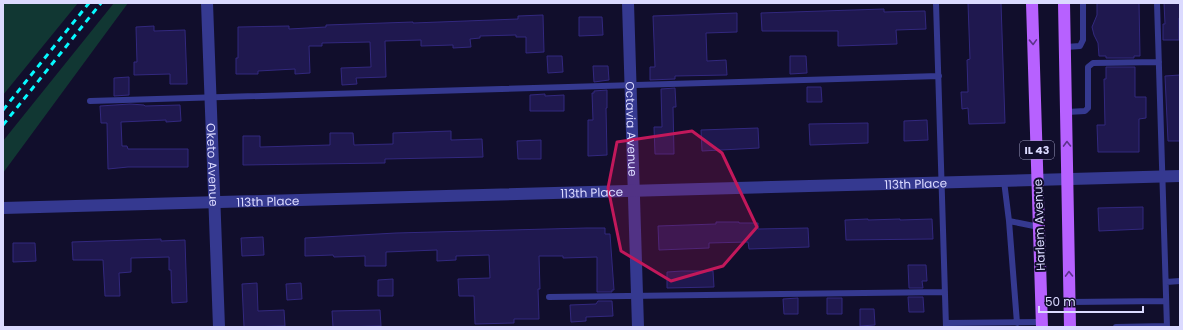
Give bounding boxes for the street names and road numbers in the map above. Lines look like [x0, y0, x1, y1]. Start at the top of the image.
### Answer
street label: Octavia Avenue [622, 81, 642, 177]
street label: Oketo Avenue [203, 123, 223, 207]
road number: IL 43 [1020, 141, 1054, 159]
street label: 113th Place [884, 174, 947, 193]
street label: Harlem Avenue [1029, 179, 1049, 271]
street label: 113th Place [560, 183, 623, 201]
street label: 113th Place [236, 191, 300, 210]

